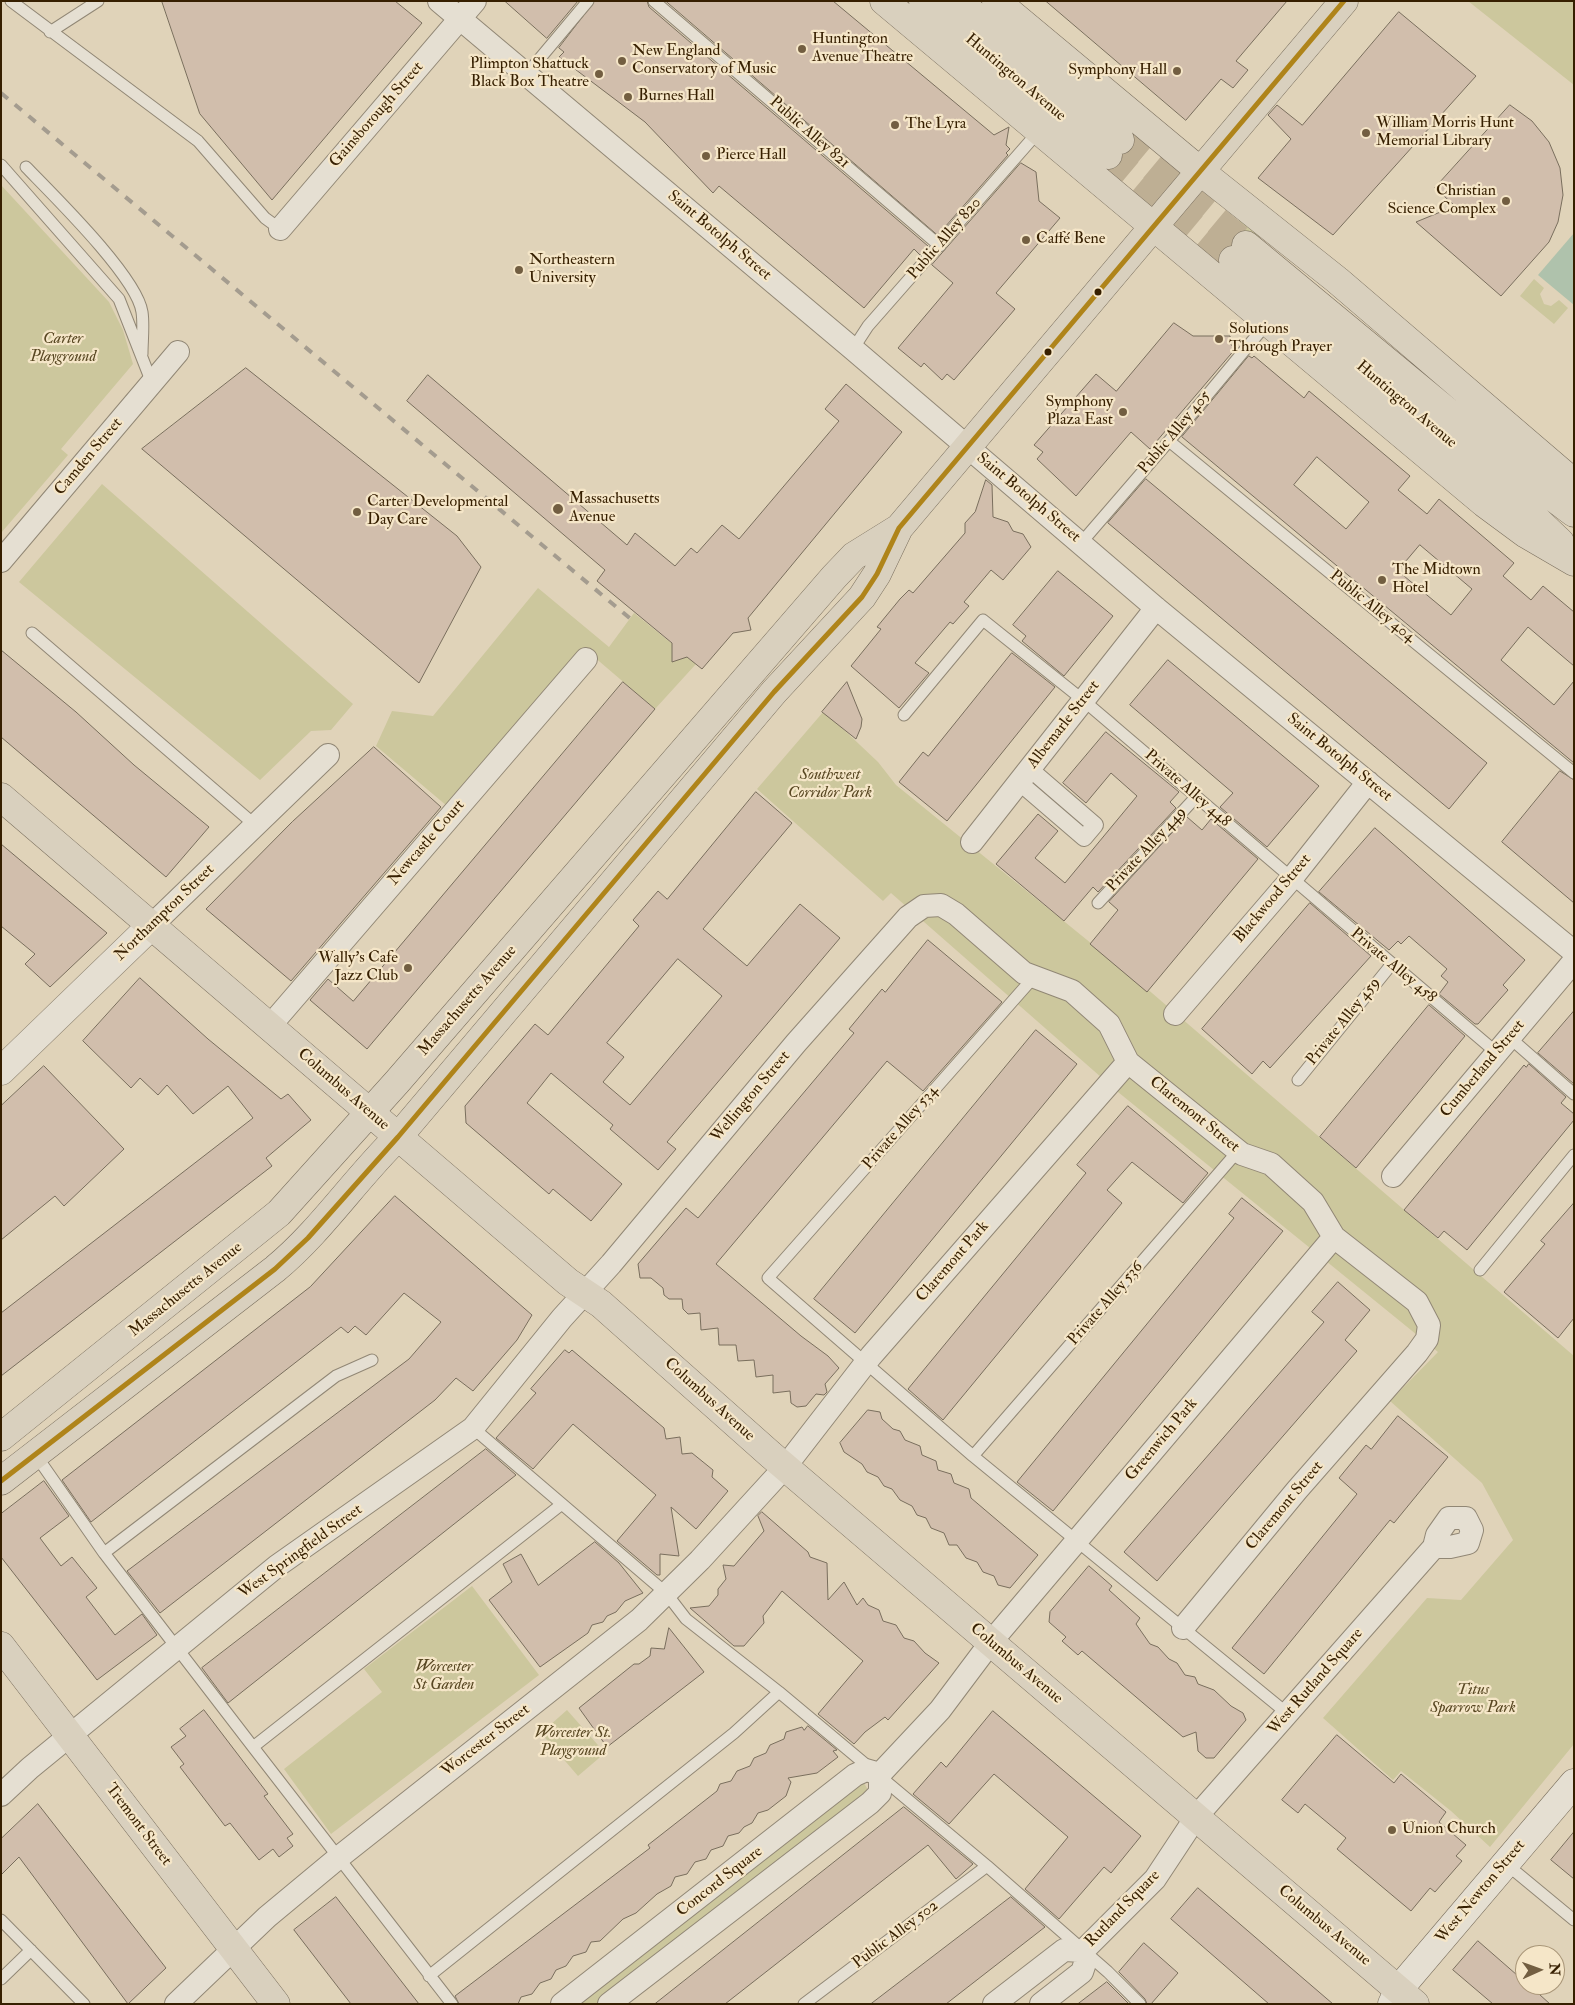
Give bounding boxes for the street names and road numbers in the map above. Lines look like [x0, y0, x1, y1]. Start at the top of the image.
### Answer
street label: Huntington Avenue [961, 30, 1069, 126]
street label: Gainsborough Street [326, 58, 428, 172]
street label: Public Alley 821 [765, 93, 853, 173]
street label: Saint Botolph Street [663, 187, 775, 285]
street label: Public Alley 820 [904, 194, 986, 284]
street label: Huntington Avenue [1352, 357, 1460, 453]
street label: Public Alley 405 [1135, 387, 1215, 479]
street label: Camden Street [51, 414, 127, 500]
street label: Saint Botolph Street [972, 449, 1084, 547]
street label: Public Alley 404 [1325, 567, 1419, 647]
street label: Albemarle Street [1024, 677, 1104, 773]
street label: Saint Botolph Street [1283, 710, 1395, 806]
street label: Private Alley 448 [1140, 746, 1234, 832]
street label: Newcastle Court [385, 796, 469, 890]
street label: Private Alley 449 [1103, 804, 1191, 896]
street label: Blackwood Street [1230, 851, 1316, 947]
street label: Northampton Street [111, 861, 219, 965]
street label: Private Alley 458 [1346, 924, 1440, 1008]
street label: Massachusetts Avenue [415, 942, 521, 1060]
street label: Private Alley 459 [1303, 974, 1385, 1070]
street label: Cumberland Street [1437, 1016, 1529, 1122]
street label: Columbus Avenue [293, 1045, 393, 1135]
street label: Wellington Street [707, 1047, 795, 1147]
street label: Claremont Street [1145, 1073, 1243, 1157]
street label: Private Alley 534 [859, 1082, 943, 1174]
street label: Claremont Park [913, 1218, 993, 1306]
street label: Massachusetts Avenue [125, 1238, 247, 1342]
street label: Private Alley 536 [1064, 1258, 1148, 1350]
street label: Columbus Avenue [660, 1354, 758, 1446]
street label: Greenwich Park [1122, 1395, 1202, 1485]
street label: Claremont Street [1242, 1458, 1328, 1554]
street label: West Springfield Street [235, 1501, 367, 1603]
street label: Columbus Avenue [966, 1620, 1066, 1708]
street label: West Rutland Square [1264, 1625, 1368, 1739]
street label: Worcester Street [438, 1701, 534, 1781]
street label: Tremont Street [101, 1780, 175, 1870]
street label: West Newton Street [1432, 1836, 1530, 1948]
street label: Concord Square [673, 1843, 767, 1921]
street label: Rutland Square [1082, 1867, 1164, 1951]
street label: Columbus Avenue [1274, 1882, 1374, 1970]
street label: Public Alley 502 [849, 1897, 943, 1973]

